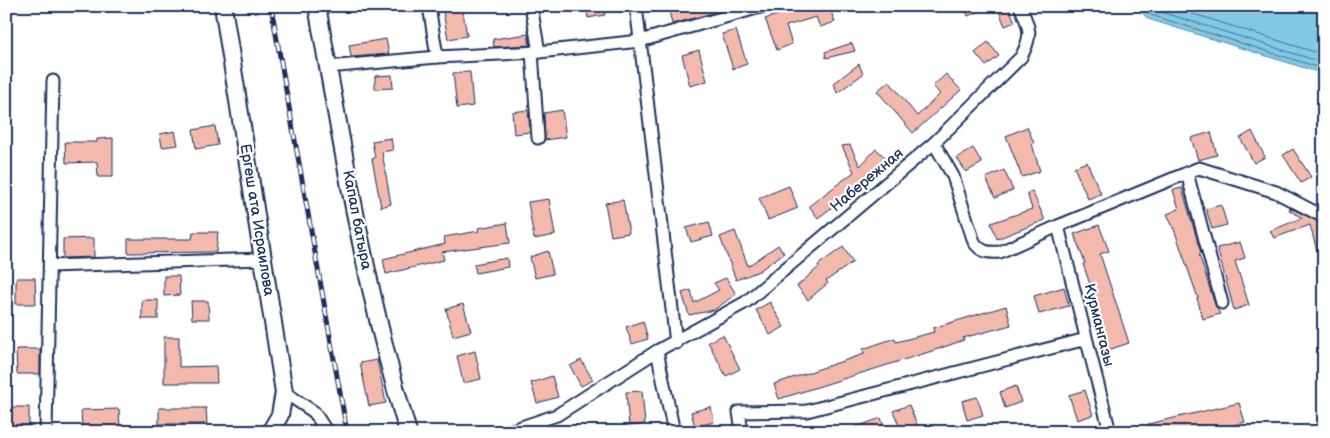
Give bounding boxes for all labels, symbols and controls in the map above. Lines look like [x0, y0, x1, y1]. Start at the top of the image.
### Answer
street label: Ергеш ата Исраилова [236, 143, 278, 298]
street label: Набережная [827, 144, 907, 216]
street label: Капал батыра [338, 169, 376, 271]
street label: Курмангазы [1080, 282, 1118, 368]

